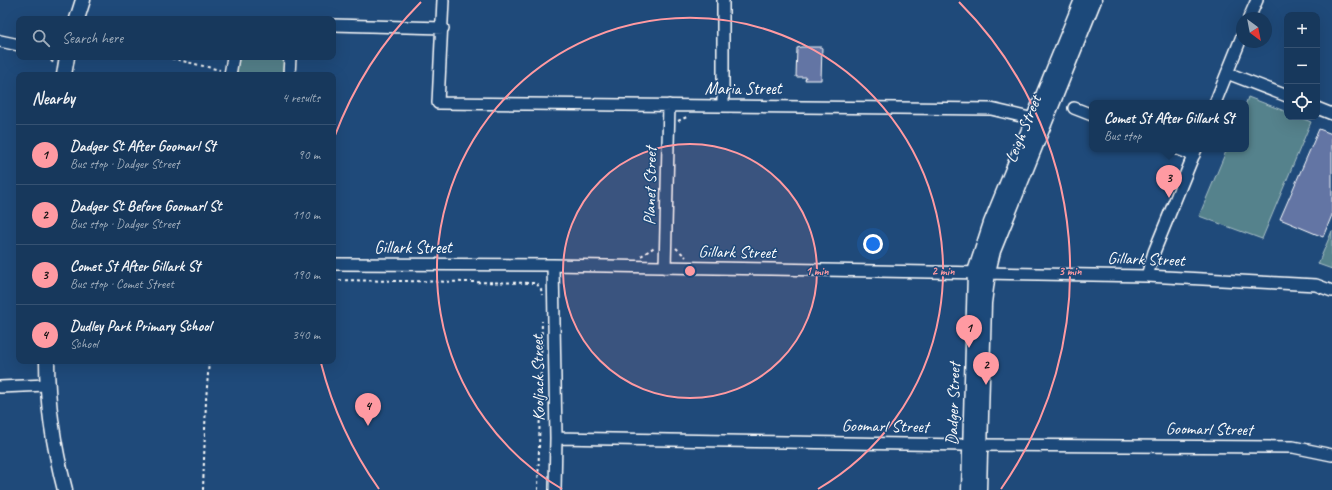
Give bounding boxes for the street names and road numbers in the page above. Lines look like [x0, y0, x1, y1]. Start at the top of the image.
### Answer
street label: Maria Street [705, 78, 784, 99]
street label: Leigh Street [1000, 90, 1047, 166]
street label: Planet Street [639, 144, 661, 225]
street label: Gillark Street [374, 237, 454, 258]
street label: Gillark Street [698, 241, 778, 263]
street label: Gillark Street [1107, 247, 1187, 271]
street label: Kooljack Street [527, 332, 549, 421]
street label: Dadger Street [941, 360, 965, 446]
street label: Goomarl Street [841, 415, 931, 437]
street label: Goomarl Street [1165, 418, 1255, 440]

